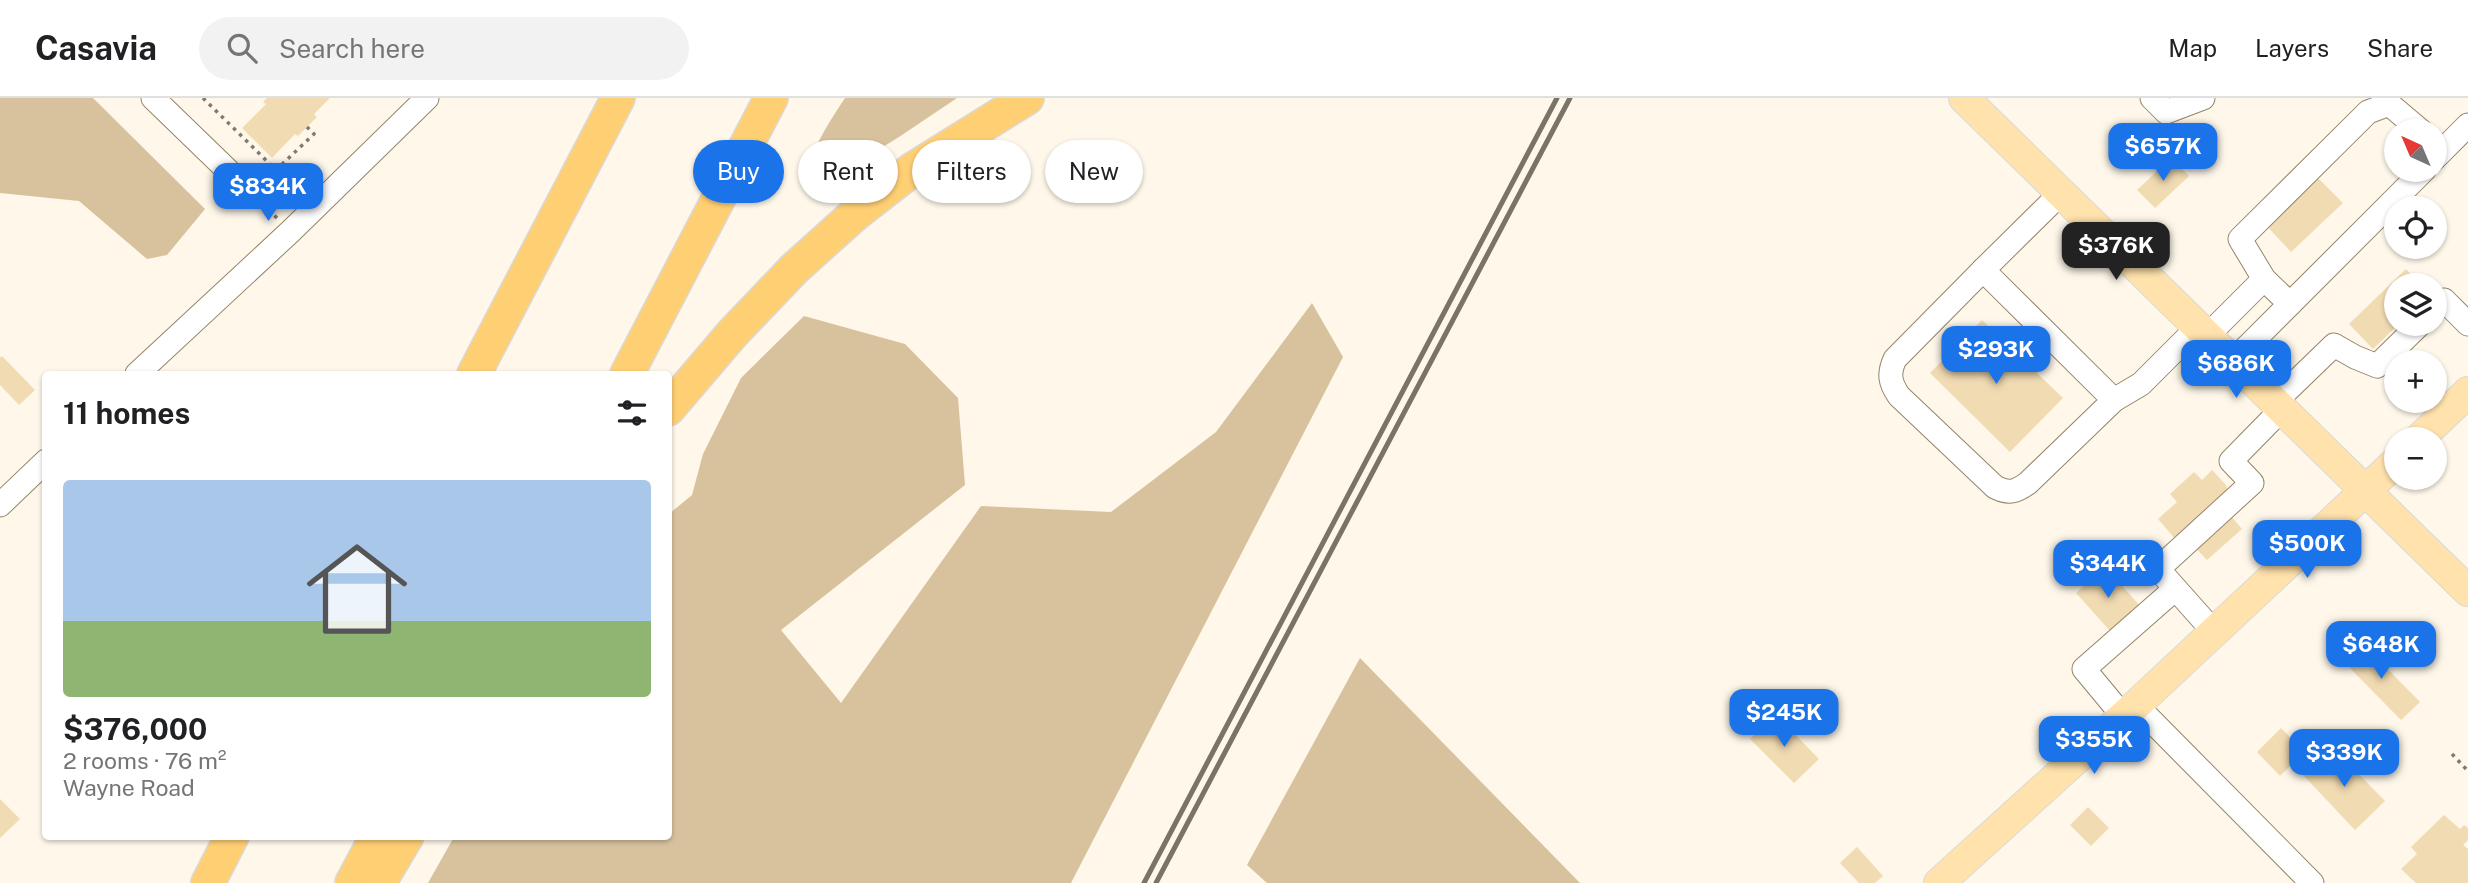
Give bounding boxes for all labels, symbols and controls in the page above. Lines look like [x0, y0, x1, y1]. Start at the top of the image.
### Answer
search box [199, 17, 689, 80]
text: Casavia [35, 29, 157, 67]
icon: search [223, 29, 261, 67]
text: Search here [279, 33, 425, 64]
text: Map [2168, 34, 2217, 62]
text: Layers [2255, 34, 2329, 62]
text: Share [2367, 34, 2433, 62]
north arrow [2384, 119, 2446, 182]
map controls [2384, 119, 2447, 490]
pin: $657K [2114, 123, 2212, 183]
text: $657K [2124, 132, 2202, 159]
chip: Buy [693, 140, 784, 203]
chip: Rent [798, 140, 898, 203]
chip: Filters [912, 140, 1031, 203]
chip: New [1045, 140, 1143, 203]
pin: $834K [219, 164, 317, 223]
text: $834K [229, 172, 307, 199]
button: locate [2384, 196, 2447, 259]
pin: $376K [2067, 222, 2165, 282]
text: $376K [2078, 231, 2154, 258]
button: layers [2384, 273, 2447, 336]
pin: $293K [1947, 327, 2045, 386]
text: $293K [1957, 335, 2035, 362]
pin: $686K [2187, 341, 2285, 400]
text: $686K [2197, 349, 2275, 376]
button: + [2384, 350, 2447, 413]
icon: filters [613, 394, 651, 432]
text: 11 homes [63, 395, 190, 431]
button: − [2384, 427, 2447, 490]
pin: $500K [2258, 520, 2356, 580]
icon: home [294, 526, 420, 652]
text: $500K [2268, 529, 2346, 556]
pin: $344K [2059, 540, 2157, 600]
text: $344K [2069, 549, 2147, 576]
pin: $648K [2332, 622, 2430, 681]
text: $648K [2342, 630, 2420, 657]
pin: $245K [1735, 690, 1833, 749]
text: $245K [1745, 698, 1823, 725]
text: $376,000 [63, 711, 207, 747]
pin: $355K [2045, 716, 2143, 776]
text: $355K [2055, 725, 2133, 752]
pin: $339K [2295, 730, 2393, 789]
text: $339K [2305, 738, 2383, 765]
text: 2 rooms · 76 m² [63, 747, 226, 774]
text: Wayne Road [63, 774, 195, 801]

